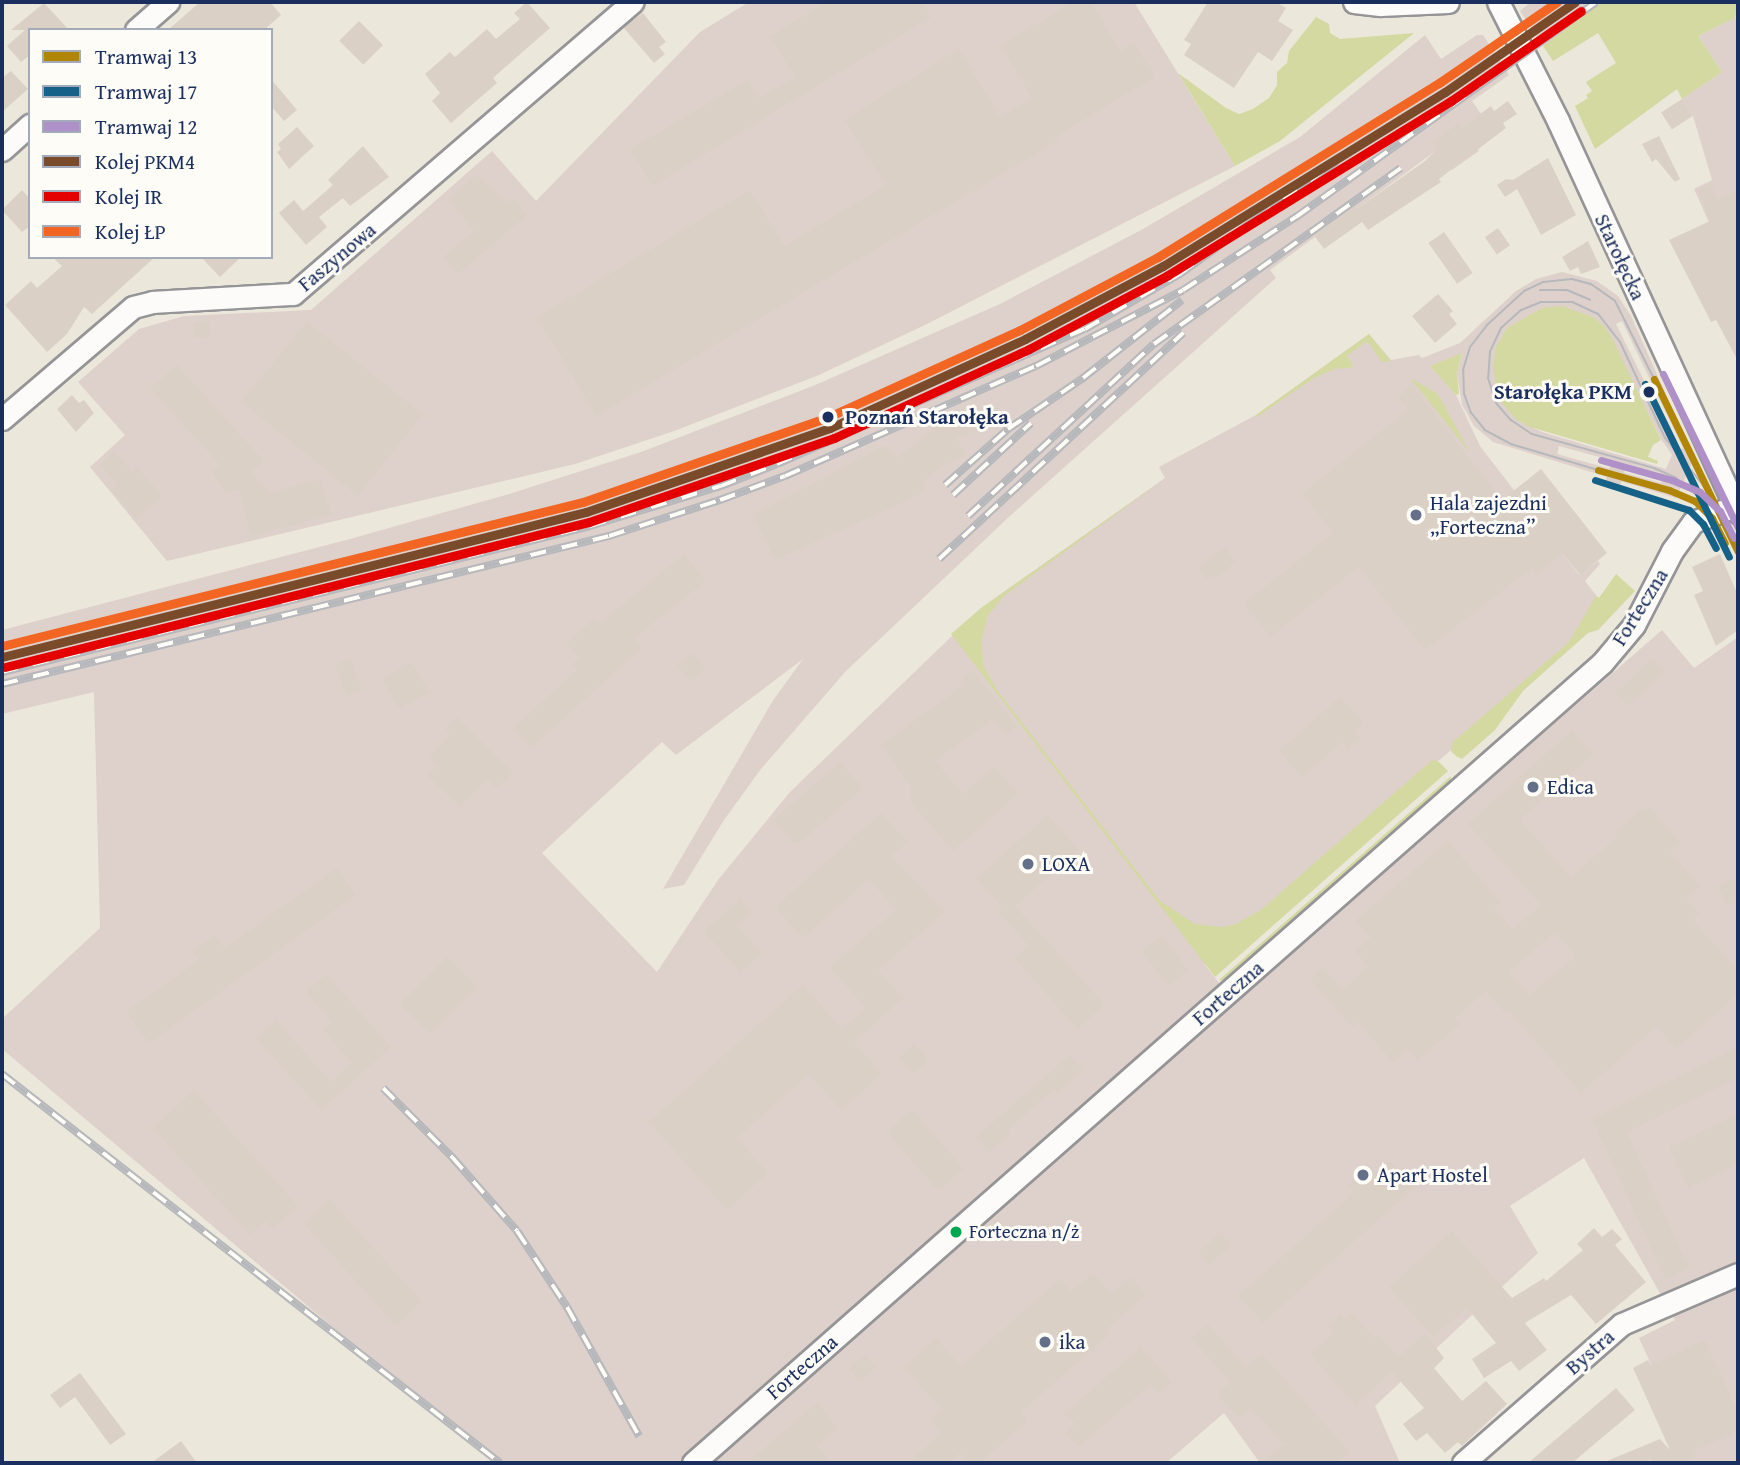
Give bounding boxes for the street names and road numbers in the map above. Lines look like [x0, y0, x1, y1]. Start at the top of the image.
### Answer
street label: Starołęcka [1589, 210, 1651, 304]
street label: Faszynowa [293, 217, 381, 297]
street label: Forteczna [1606, 564, 1674, 650]
street label: Forteczna [1187, 955, 1269, 1031]
street label: Bystra [1560, 1324, 1620, 1380]
street label: Forteczna [761, 1329, 843, 1405]

